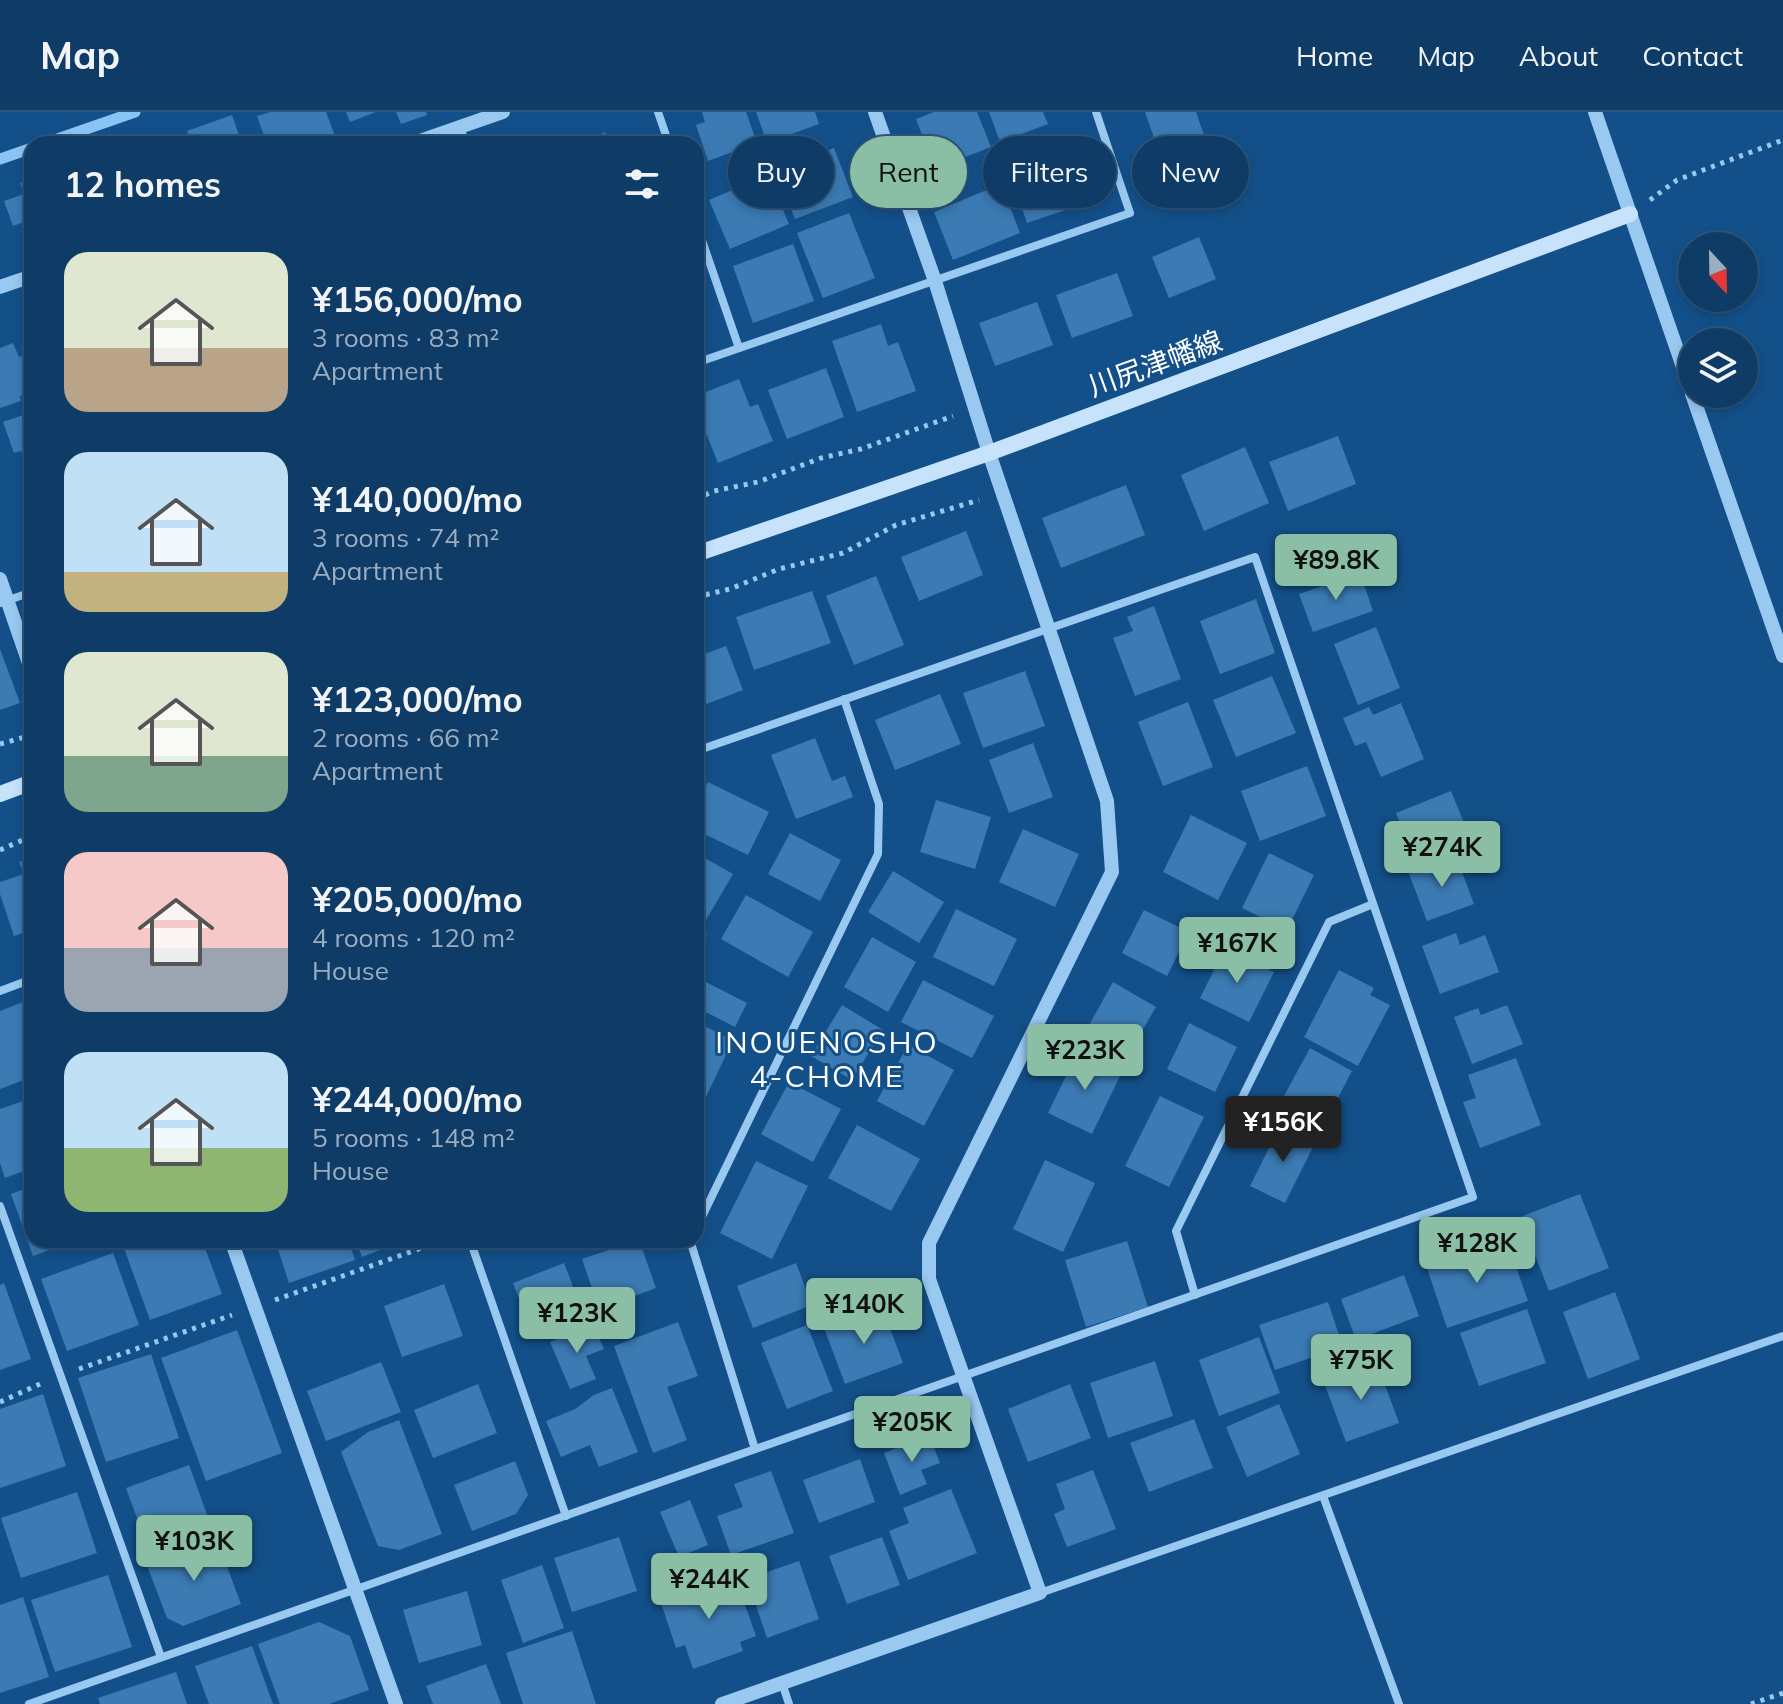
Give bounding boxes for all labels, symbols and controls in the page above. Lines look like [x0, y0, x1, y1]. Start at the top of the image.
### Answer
text: Map [40, 31, 120, 79]
text: Home [1296, 38, 1373, 73]
text: Map [1417, 38, 1475, 73]
text: About [1519, 38, 1598, 73]
text: Contact [1642, 38, 1743, 73]
chip: Buy [728, 136, 834, 208]
chip: Rent [850, 136, 967, 208]
chip: Filters [983, 136, 1116, 208]
chip: New [1132, 136, 1249, 208]
icon: filters [620, 162, 664, 206]
text: 12 homes [64, 163, 221, 206]
north arrow [1678, 232, 1758, 312]
map controls [1678, 232, 1758, 408]
text: ¥156,000/mo [312, 278, 523, 321]
icon: home [128, 284, 224, 380]
text: 3 rooms · 83 m² [312, 321, 499, 354]
street label: 川尻津幡線 [1083, 323, 1227, 403]
button: layers [1678, 328, 1758, 408]
text: Apartment [312, 354, 443, 387]
text: ¥140,000/mo [312, 478, 523, 521]
icon: home [128, 484, 224, 580]
text: 3 rooms · 74 m² [312, 521, 499, 554]
pin: ¥89.8K [1271, 534, 1401, 602]
text: ¥89.8K [1293, 543, 1379, 576]
text: Apartment [312, 554, 443, 587]
text: ¥123,000/mo [312, 678, 523, 721]
icon: home [128, 684, 224, 780]
text: 2 rooms · 66 m² [312, 721, 499, 754]
text: Apartment [312, 754, 443, 787]
pin: ¥274K [1386, 821, 1498, 889]
text: ¥274K [1402, 830, 1482, 863]
text: ¥205,000/mo [312, 878, 523, 921]
icon: home [128, 884, 224, 980]
pin: ¥167K [1181, 917, 1293, 985]
text: 4 rooms · 120 m² [312, 921, 515, 954]
text: ¥167K [1197, 926, 1277, 959]
text: House [312, 954, 389, 987]
district label: INOUENOSHO 4-CHOME [715, 1023, 939, 1095]
pin: ¥223K [1029, 1024, 1141, 1092]
text: ¥223K [1045, 1033, 1125, 1066]
text: ¥244,000/mo [312, 1078, 523, 1121]
icon: home [128, 1084, 224, 1180]
pin: ¥156K [1227, 1096, 1339, 1164]
text: ¥156K [1243, 1105, 1323, 1138]
text: 5 rooms · 148 m² [312, 1121, 515, 1154]
text: House [312, 1154, 389, 1187]
pin: ¥128K [1421, 1217, 1533, 1285]
text: ¥128K [1437, 1226, 1517, 1259]
pin: ¥140K [808, 1278, 920, 1346]
pin: ¥123K [521, 1287, 633, 1355]
text: ¥140K [824, 1287, 904, 1320]
text: ¥123K [537, 1296, 617, 1329]
pin: ¥75K [1314, 1334, 1408, 1402]
text: ¥75K [1329, 1343, 1393, 1376]
pin: ¥205K [856, 1396, 968, 1464]
text: ¥205K [872, 1405, 952, 1438]
pin: ¥103K [138, 1515, 250, 1583]
text: ¥103K [154, 1524, 234, 1557]
pin: ¥244K [653, 1553, 765, 1621]
text: ¥244K [669, 1562, 749, 1595]

